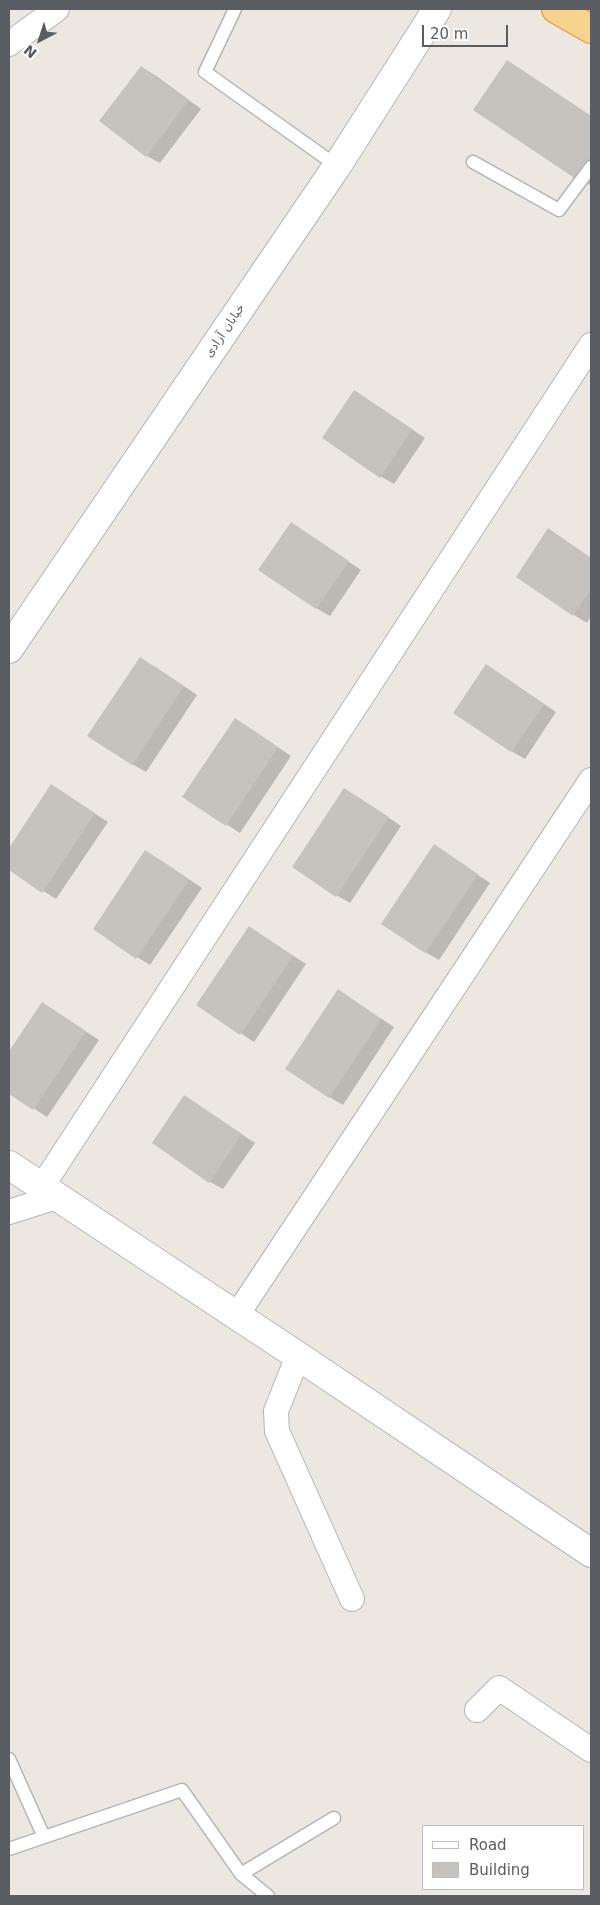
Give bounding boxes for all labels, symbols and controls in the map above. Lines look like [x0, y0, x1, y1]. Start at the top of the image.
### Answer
north arrow [15, 15, 65, 65]
scale bar [425, 15, 511, 47]
text: 20 m [430, 25, 468, 43]
text: N [21, 42, 40, 61]
street label: خیابان آزادی [202, 301, 248, 361]
legend [422, 1825, 585, 1890]
text: Road [469, 1836, 507, 1854]
text: Building [469, 1861, 530, 1879]

